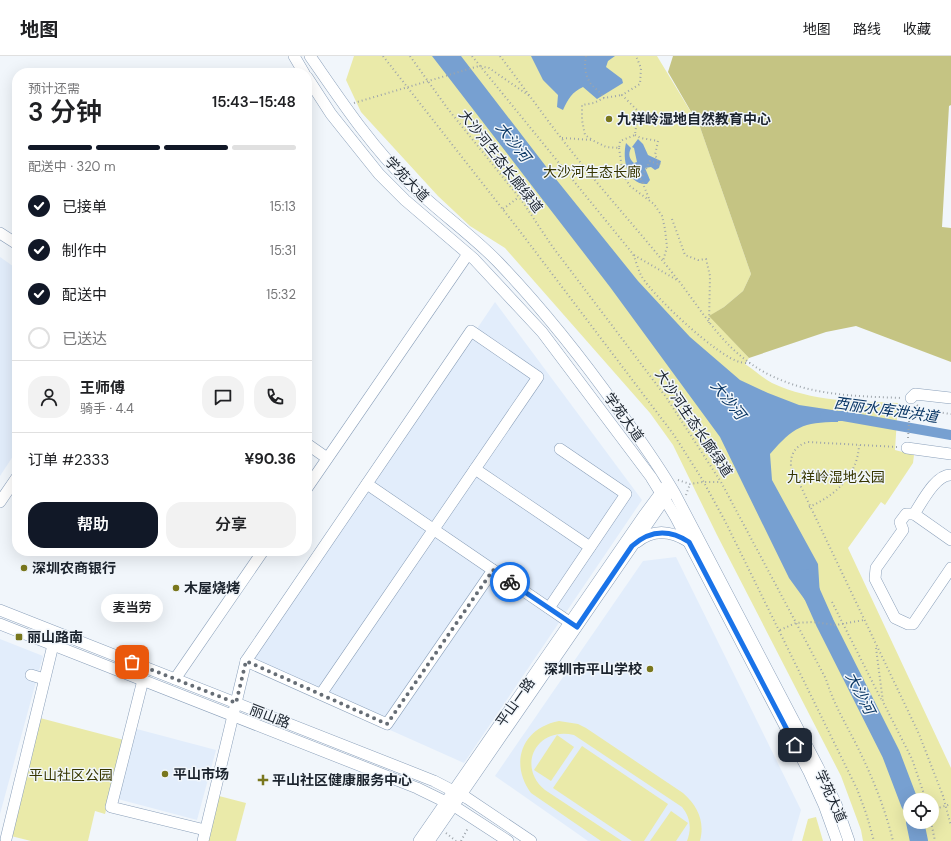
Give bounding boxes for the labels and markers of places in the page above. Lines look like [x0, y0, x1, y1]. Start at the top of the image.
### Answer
place label: 九祥岭湿地自然教育中心 [617, 110, 771, 128]
marker: 九祥岭湿地自然教育中心 [604, 114, 614, 124]
place label: 深圳农商银行 [32, 559, 116, 577]
marker: 深圳农商银行 [19, 563, 29, 573]
place label: 木屋烧烤 [184, 579, 240, 597]
marker: 木屋烧烤 [171, 583, 181, 593]
callout: 麦当劳 [101, 594, 163, 622]
place label: 丽山路南 [27, 628, 83, 646]
marker: 丽山路南 [14, 632, 24, 642]
pin [115, 645, 149, 679]
place label: 深圳市平山学校 [544, 660, 642, 678]
marker: 深圳市平山学校 [645, 664, 655, 674]
pin [778, 728, 812, 762]
place label: 平山市场 [173, 765, 229, 783]
marker: 平山市场 [160, 769, 170, 779]
place label: 平山社区健康服务中心 [272, 771, 412, 789]
marker: 平山社区健康服务中心 [257, 774, 269, 786]

